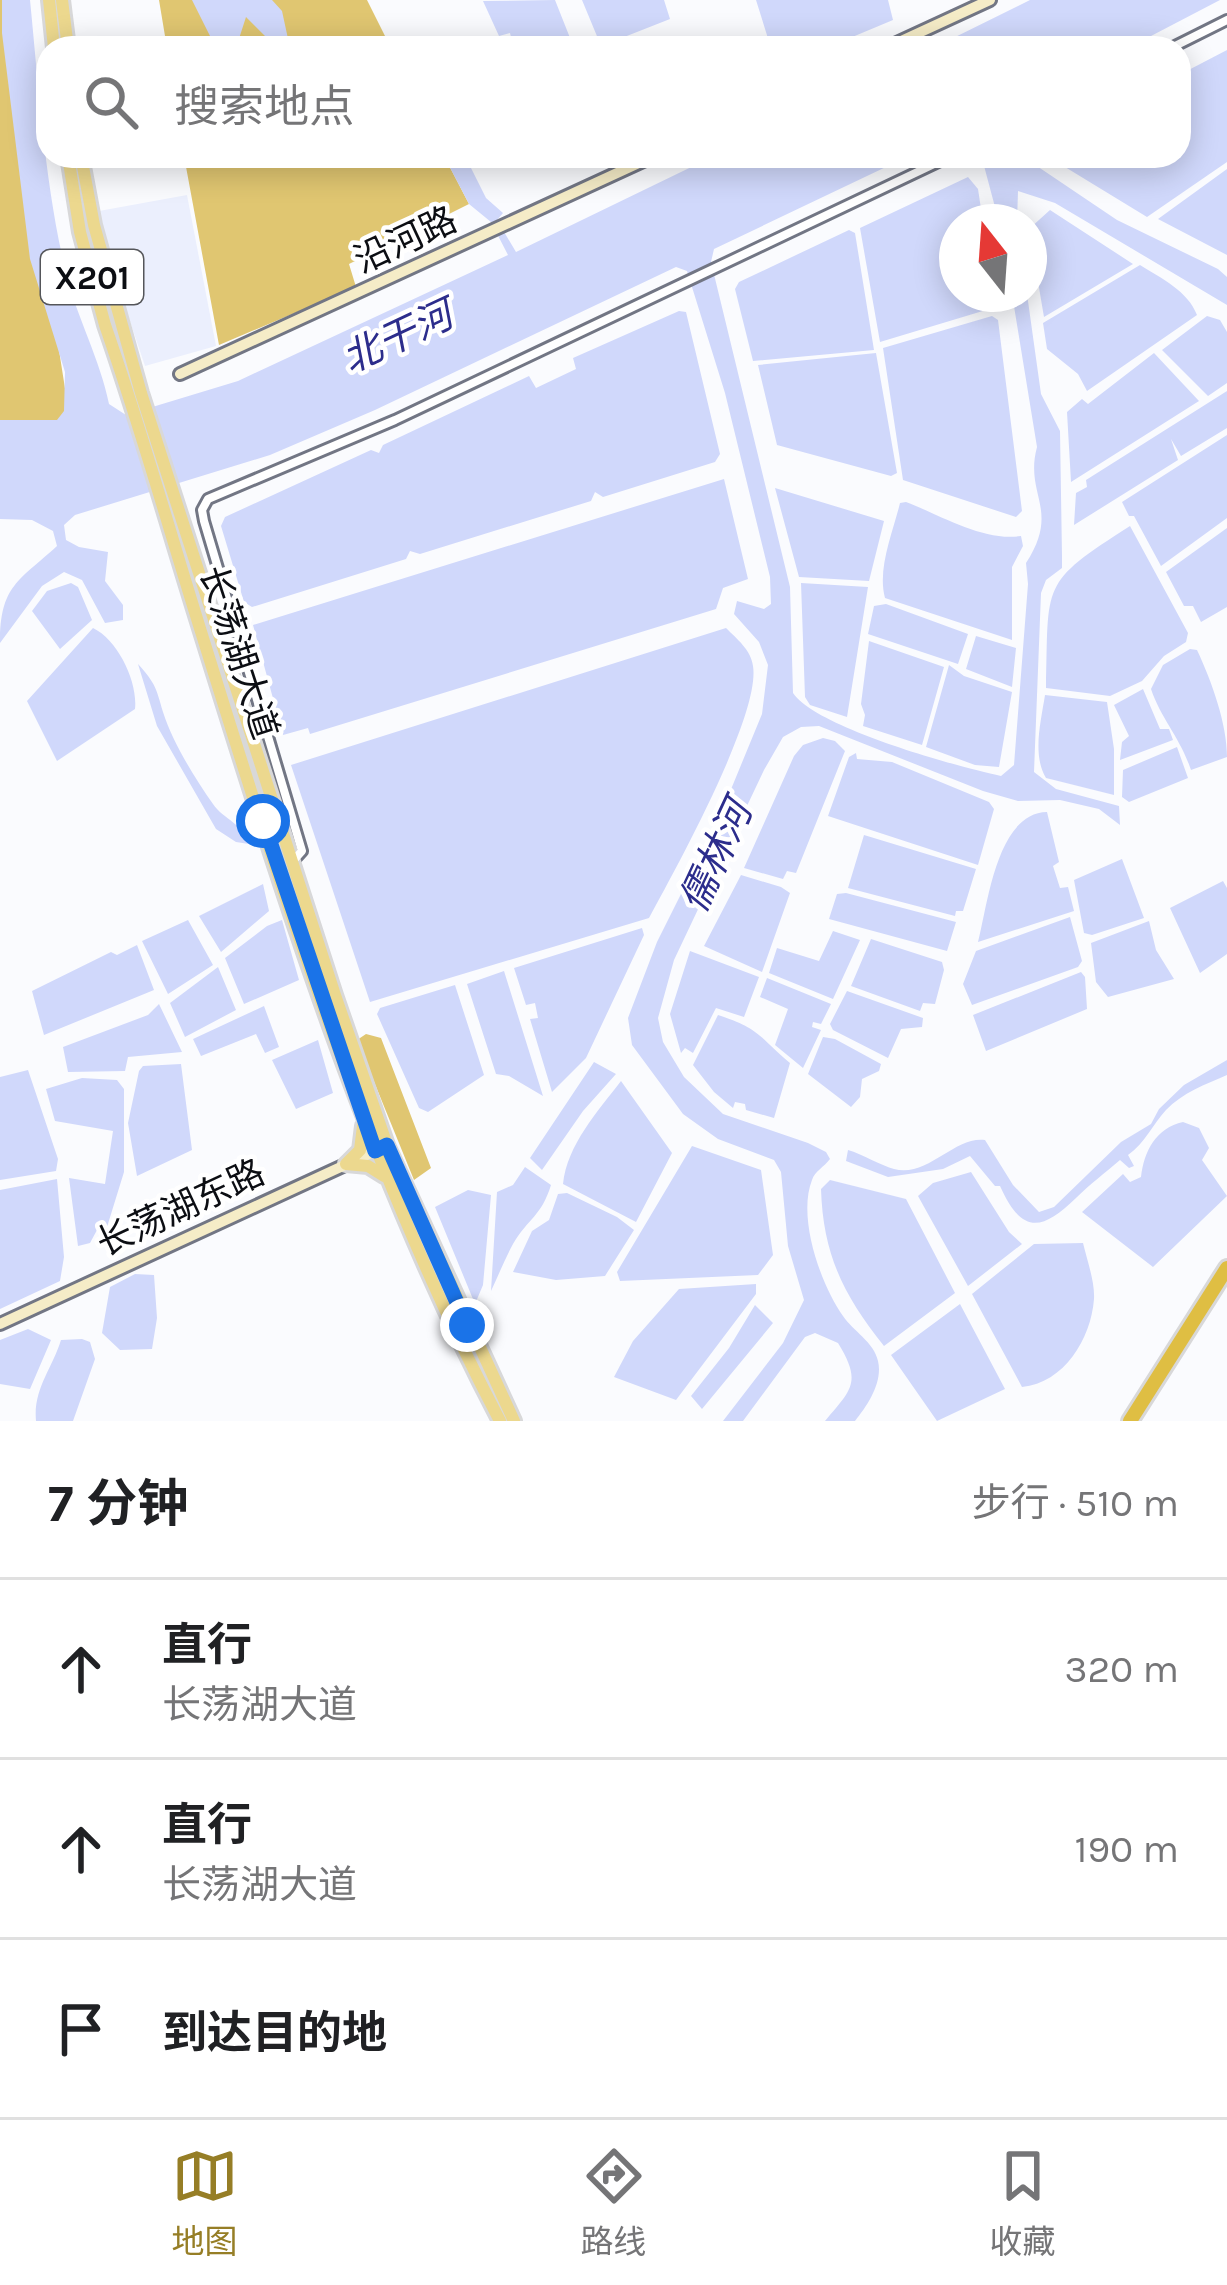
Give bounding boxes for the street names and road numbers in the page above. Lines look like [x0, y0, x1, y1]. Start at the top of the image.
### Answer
street label: 沿河路 [348, 198, 463, 282]
road number: X201 [41, 250, 143, 304]
street label: 长荡湖大道 [191, 560, 287, 744]
street label: 长荡湖东路 [90, 1151, 271, 1265]

